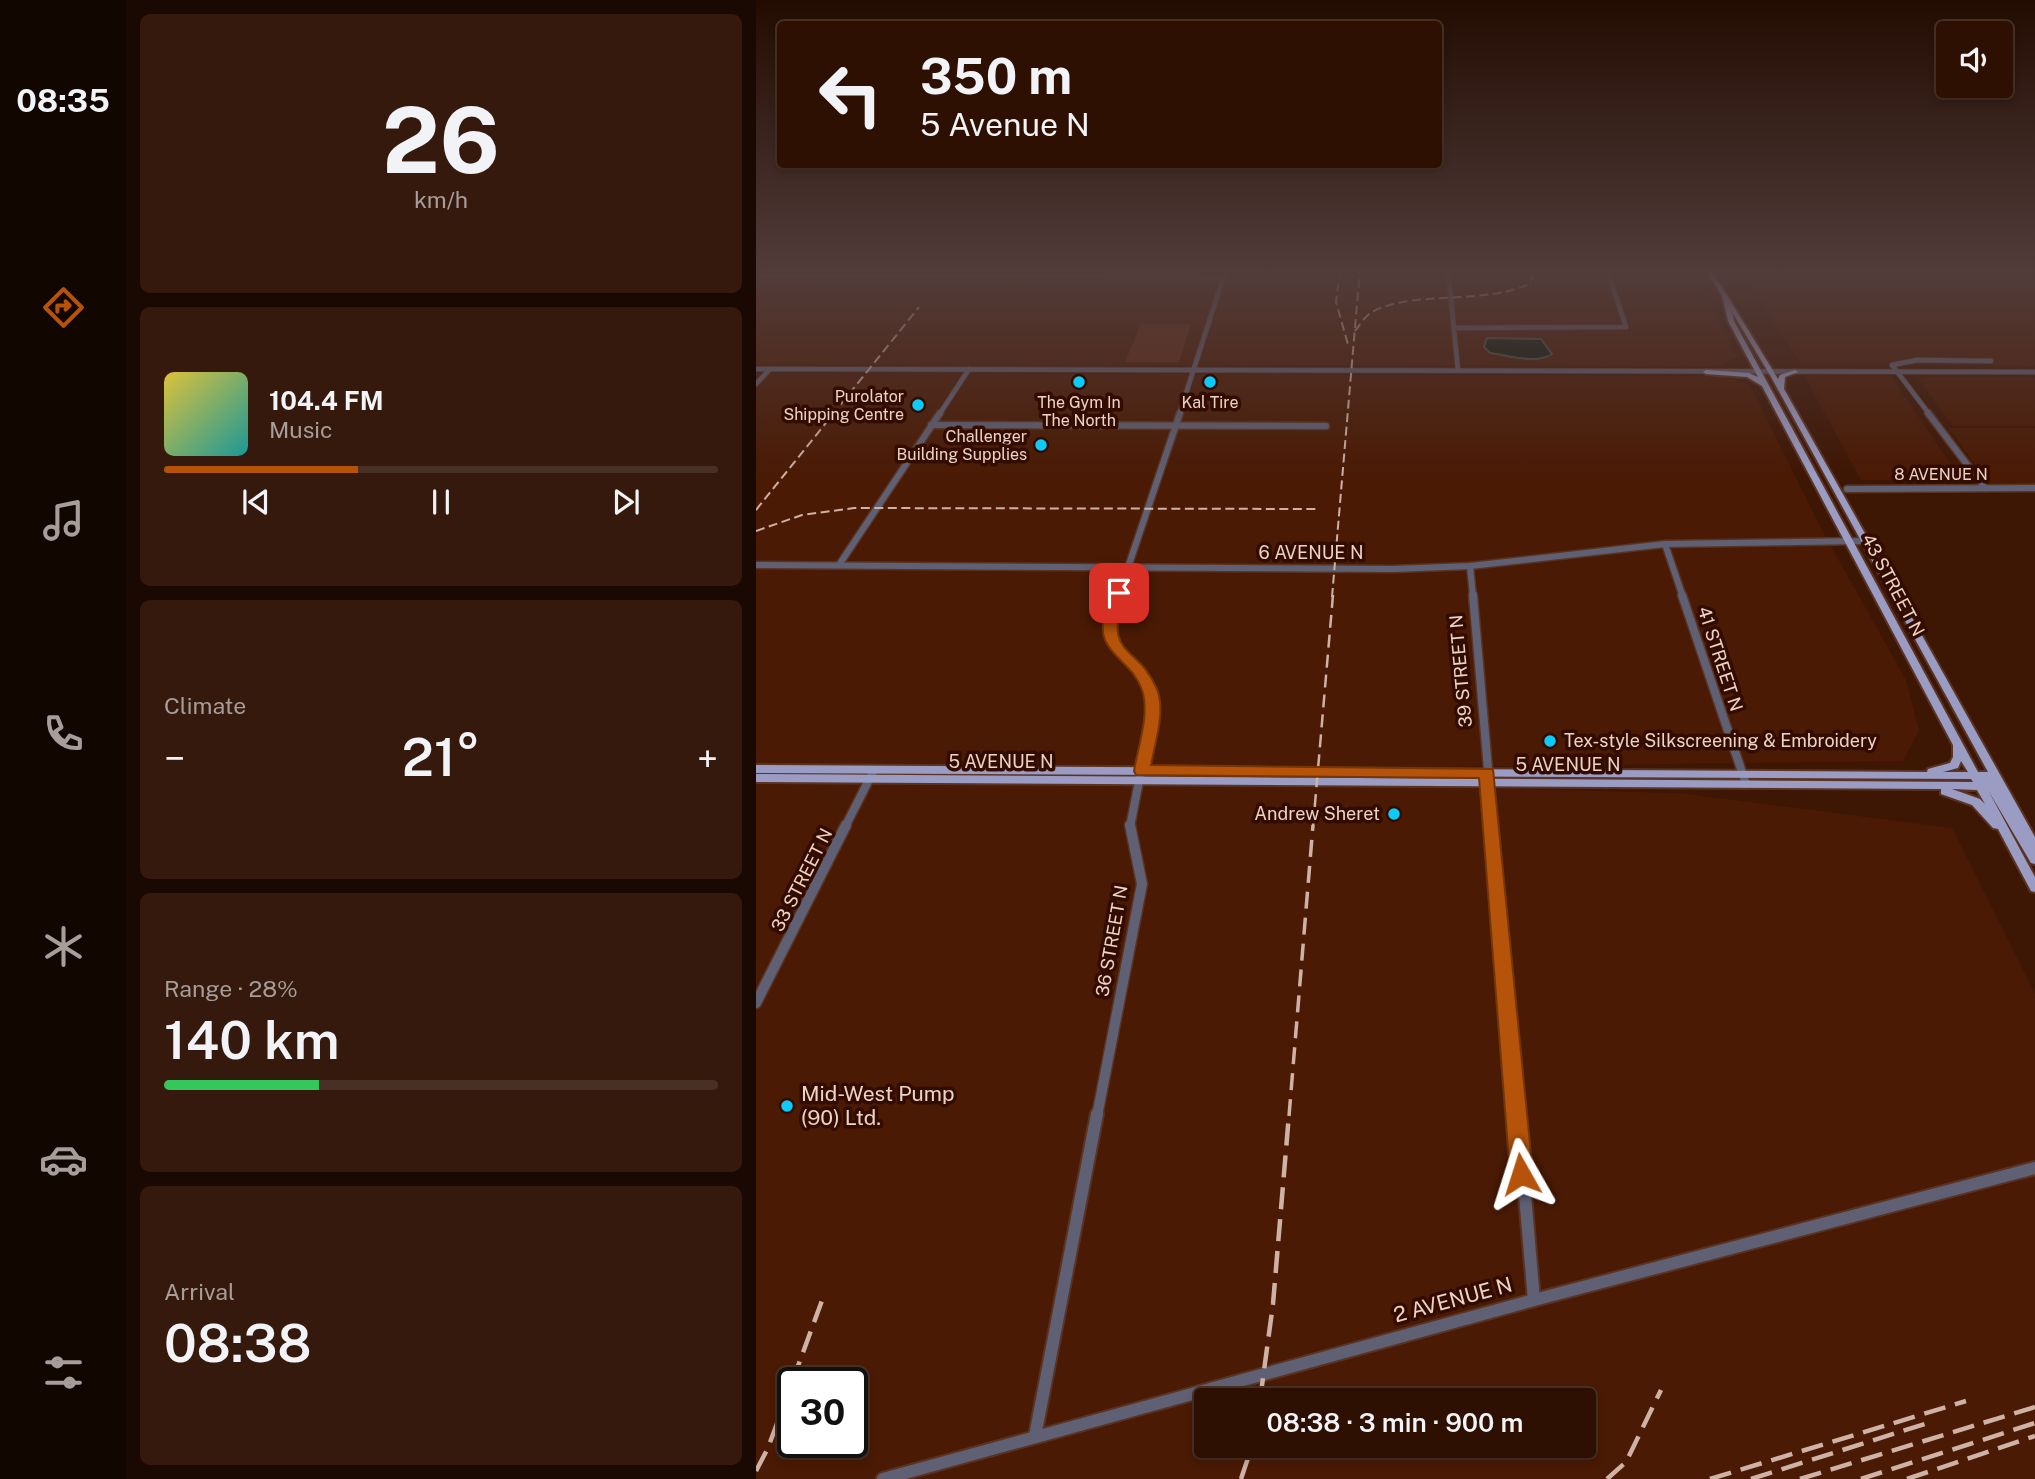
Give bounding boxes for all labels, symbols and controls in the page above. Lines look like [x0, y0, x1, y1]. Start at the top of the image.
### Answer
map controls [1936, 21, 2013, 98]
button: sound [1936, 21, 2013, 98]
text: 350 m [920, 47, 1072, 105]
icon: left [805, 49, 896, 140]
text: 08:35 [16, 82, 110, 119]
text: 26 [382, 87, 500, 193]
text: 5 Avenue N [920, 106, 1090, 143]
text: km/h [414, 186, 468, 213]
icon: directions [39, 283, 88, 332]
marker: The Gym In The North [1071, 374, 1087, 390]
marker: Kal Tire [1202, 374, 1218, 390]
text: 104.4 FM [269, 385, 384, 416]
place label: Purolator Shipping Centre [783, 387, 904, 424]
place label: The Gym In The North [1037, 393, 1121, 430]
place label: Kal Tire [1181, 393, 1239, 412]
marker: Purolator Shipping Centre [910, 397, 926, 413]
text: Music [269, 416, 333, 443]
place label: Challenger Building Supplies [897, 427, 1027, 464]
marker: Challenger Building Supplies [1033, 437, 1049, 453]
street label: 8 AVENUE N [1894, 465, 1988, 484]
icon: previous [237, 483, 275, 521]
icon: pause [422, 483, 460, 521]
icon: next [607, 483, 645, 521]
icon: music [39, 496, 88, 545]
street label: 43 STREET N [1858, 530, 1929, 640]
street label: 6 AVENUE N [1259, 542, 1363, 563]
pin [1089, 563, 1149, 623]
icon: arrive [1100, 574, 1138, 612]
street label: 41 STREET N [1694, 604, 1747, 714]
street label: 39 STREET N [1445, 614, 1476, 728]
text: Climate [164, 692, 246, 719]
icon: phone [39, 709, 88, 758]
text: 21° [402, 727, 480, 788]
place label: Tex-style Silkscreening & Embroidery [1564, 730, 1877, 751]
marker: Tex-style Silkscreening & Embroidery [1542, 733, 1558, 749]
text: − [164, 736, 185, 781]
text: + [697, 736, 718, 781]
street label: 5 AVENUE N [948, 751, 1054, 772]
street label: 5 AVENUE N [1515, 754, 1621, 775]
place label: Andrew Sheret [1254, 803, 1380, 824]
marker: Andrew Sheret [1386, 806, 1402, 822]
street label: 33 STREET N [767, 825, 837, 935]
street label: 36 STREET N [1091, 884, 1132, 998]
icon: climate [39, 922, 88, 971]
text: Range · 28% [164, 975, 298, 1002]
text: 140 km [164, 1010, 340, 1071]
place label: Mid-West Pump (90) Ltd. [801, 1081, 954, 1130]
marker: Mid-West Pump (90) Ltd. [779, 1098, 795, 1114]
icon: car [39, 1135, 88, 1184]
position arrow [1484, 1137, 1558, 1211]
street label: 2 AVENUE N [1391, 1272, 1515, 1327]
text: Arrival [164, 1278, 235, 1305]
text: 08:38 [164, 1313, 312, 1374]
icon: filters [39, 1348, 88, 1397]
speed limit sign: 30 [777, 1367, 868, 1458]
text: 08:38 · 3 min · 900 m [1267, 1407, 1523, 1438]

